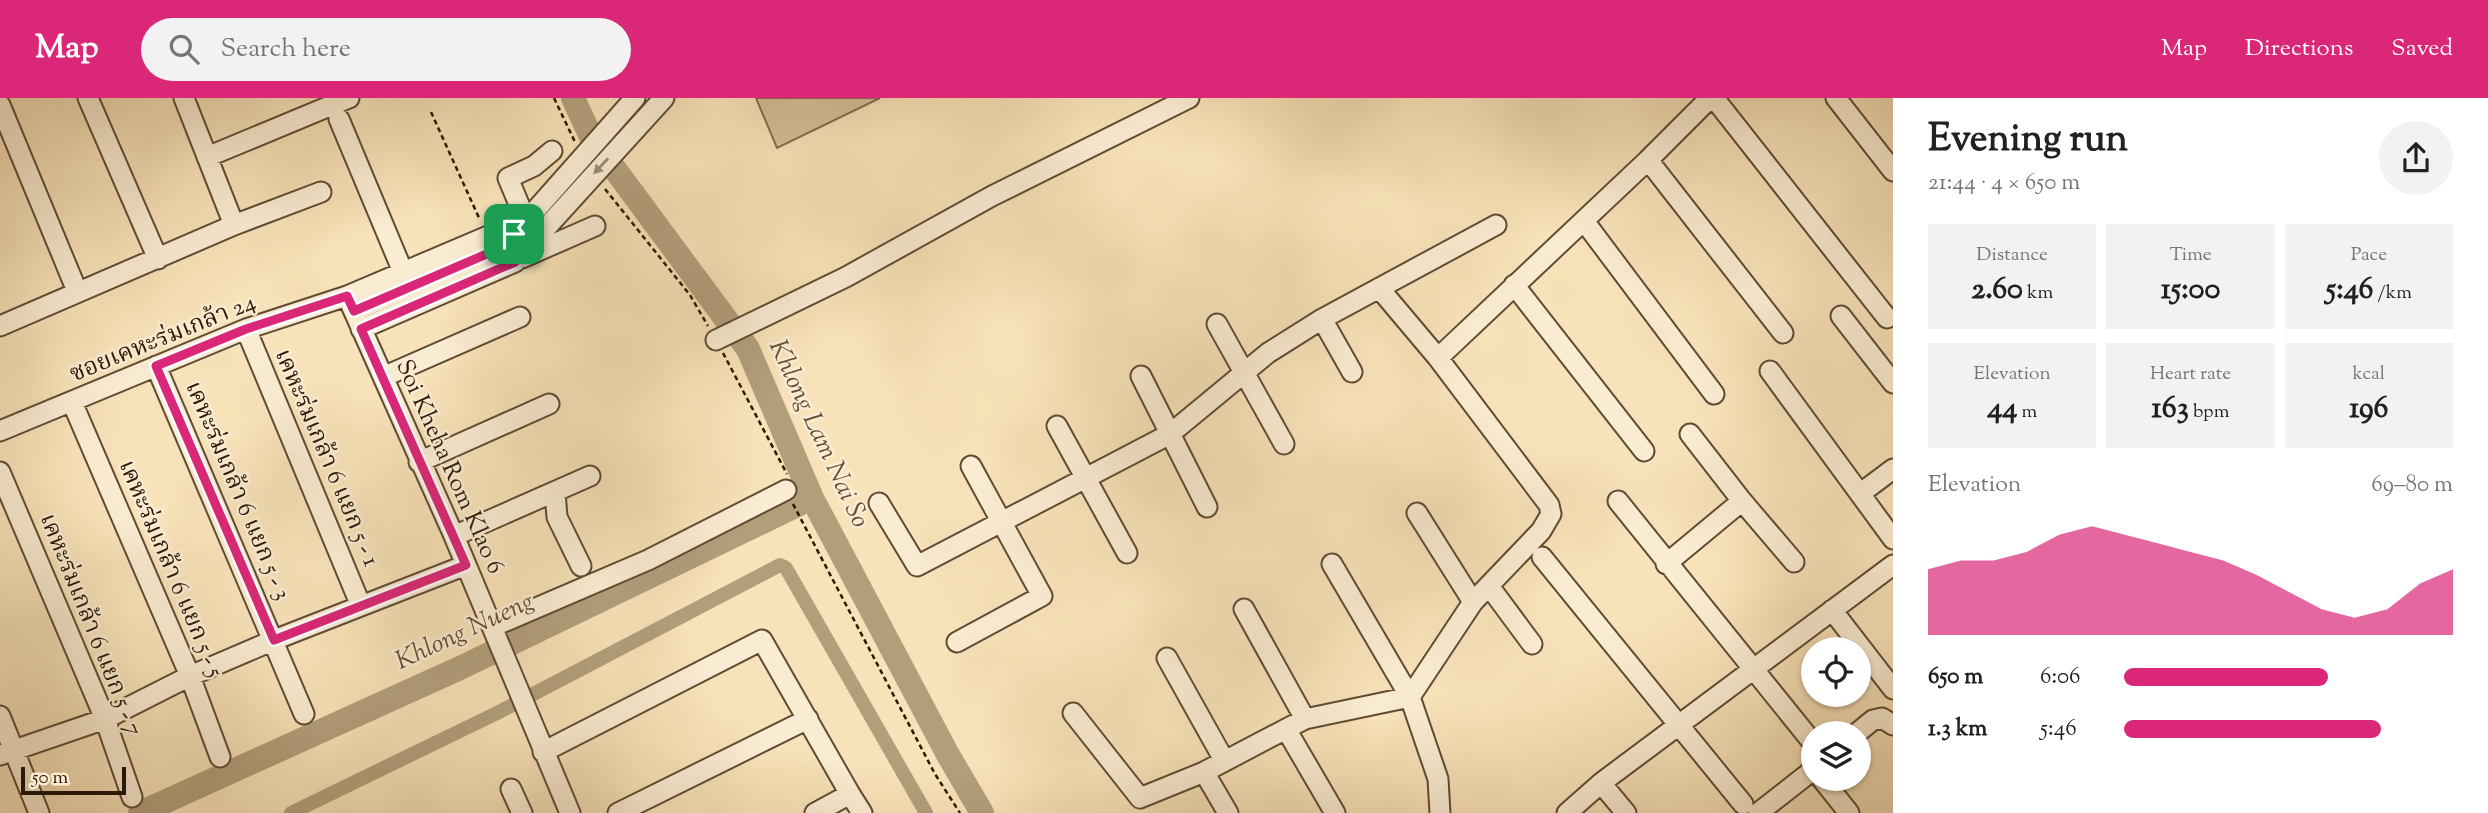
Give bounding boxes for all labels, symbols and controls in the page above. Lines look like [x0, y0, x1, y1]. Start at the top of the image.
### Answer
search box [141, 18, 631, 81]
text: Map [35, 25, 99, 73]
icon: search [165, 30, 203, 68]
text: Search here [221, 31, 351, 68]
text: Map [2161, 32, 2207, 66]
text: Directions [2245, 32, 2353, 66]
text: Saved [2391, 32, 2453, 66]
text: Evening run [1928, 114, 2128, 168]
button: share [2379, 121, 2453, 195]
one-way arrow [593, 157, 609, 175]
text: 21:44 · 4 × 650 m [1928, 167, 2080, 200]
pin [484, 204, 544, 264]
icon: arrive [495, 215, 533, 253]
text: Distance [1976, 242, 2048, 269]
text: Time [2169, 242, 2212, 269]
text: Pace [2351, 242, 2387, 269]
text: 2.60 [1971, 269, 2023, 312]
text: 15:00 [2161, 269, 2220, 312]
text: 5:46 [2326, 269, 2374, 312]
text: km [2023, 280, 2053, 307]
text: /km [2374, 280, 2412, 307]
street label: ซอยเคหะร่มเกล้า 24 [65, 286, 261, 392]
water label: Khlong Lam Nai So [758, 334, 878, 534]
street label: เคหะร่มเกล้า 6 แยก 5 - 1 [265, 344, 387, 572]
street label: Soi Kheha Rom Klao 6 [386, 354, 512, 580]
text: Elevation [1974, 361, 2051, 388]
text: Heart rate [2150, 361, 2231, 388]
text: kcal [2352, 361, 2385, 388]
street label: เคหะร่มเกล้า 6 แยก 5 - 3 [175, 376, 299, 606]
text: 44 [1987, 388, 2017, 431]
text: 163 [2152, 388, 2189, 431]
text: 196 [2349, 388, 2389, 431]
text: m [2017, 399, 2037, 426]
text: bpm [2189, 399, 2229, 426]
street label: เคหะร่มเกล้า 6 แยก 5 - 5 [109, 455, 231, 683]
text: Elevation [1928, 469, 2021, 502]
text: 69–80 m [2371, 469, 2453, 502]
street label: เคหะร่มเกล้า 6 แยก 5 - 7 [30, 509, 150, 741]
water label: Khlong Nueng [389, 584, 541, 680]
map controls [1801, 637, 1871, 791]
button: locate [1801, 637, 1871, 707]
text: 650 m [1928, 661, 1983, 694]
text: 6:06 [2040, 661, 2081, 694]
text: 1.3 km [1928, 713, 1987, 746]
text: 5:46 [2040, 713, 2077, 746]
button: layers [1801, 721, 1871, 791]
scale bar [21, 764, 126, 796]
text: 50 m [32, 765, 68, 792]

